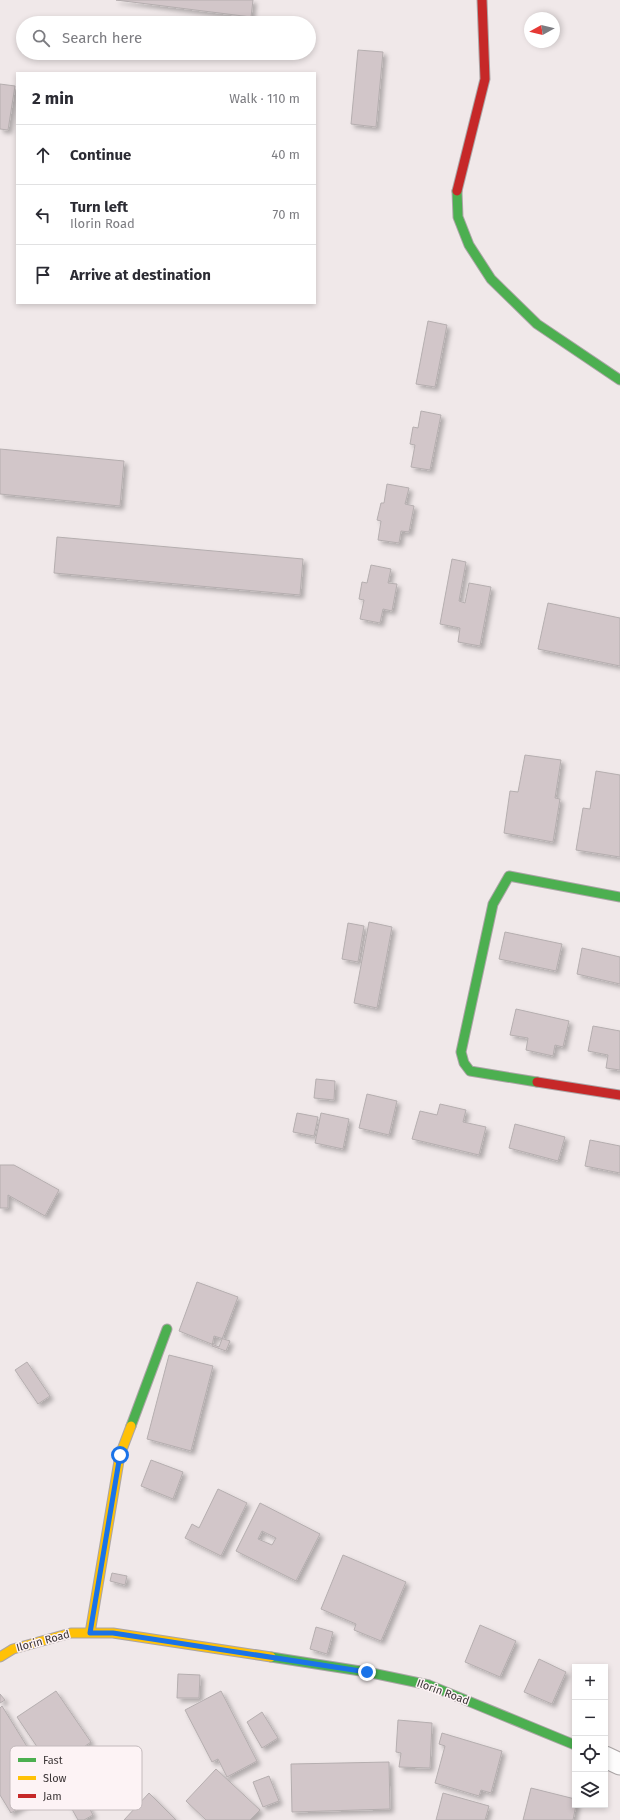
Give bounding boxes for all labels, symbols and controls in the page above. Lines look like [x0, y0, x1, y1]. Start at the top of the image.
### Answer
north arrow [524, 12, 560, 48]
search box [16, 16, 316, 60]
icon: search [30, 27, 52, 49]
text: Search here [62, 29, 142, 47]
text: 2 min [32, 88, 74, 109]
text: Walk · 110 m [229, 91, 300, 106]
icon: ahead [32, 144, 54, 166]
text: Continue [70, 146, 131, 164]
text: 40 m [271, 147, 300, 162]
text: Turn left [70, 198, 128, 216]
icon: left [32, 204, 54, 226]
text: 70 m [273, 207, 300, 222]
text: Ilorin Road [70, 216, 135, 231]
icon: arrive [32, 264, 54, 286]
text: Arrive at destination [70, 266, 211, 284]
route start [111, 1446, 129, 1464]
street label: Ilorin Road [15, 1628, 71, 1654]
route end [358, 1663, 376, 1681]
map controls [572, 1664, 608, 1808]
button: + [572, 1664, 608, 1700]
street label: Ilorin Road [415, 1676, 471, 1708]
button: − [572, 1700, 608, 1736]
button: locate [572, 1736, 608, 1772]
legend [10, 1746, 142, 1810]
text: Fast [43, 1754, 63, 1767]
text: Slow [43, 1772, 67, 1785]
button: layers [572, 1772, 608, 1808]
text: Jam [43, 1790, 62, 1803]

